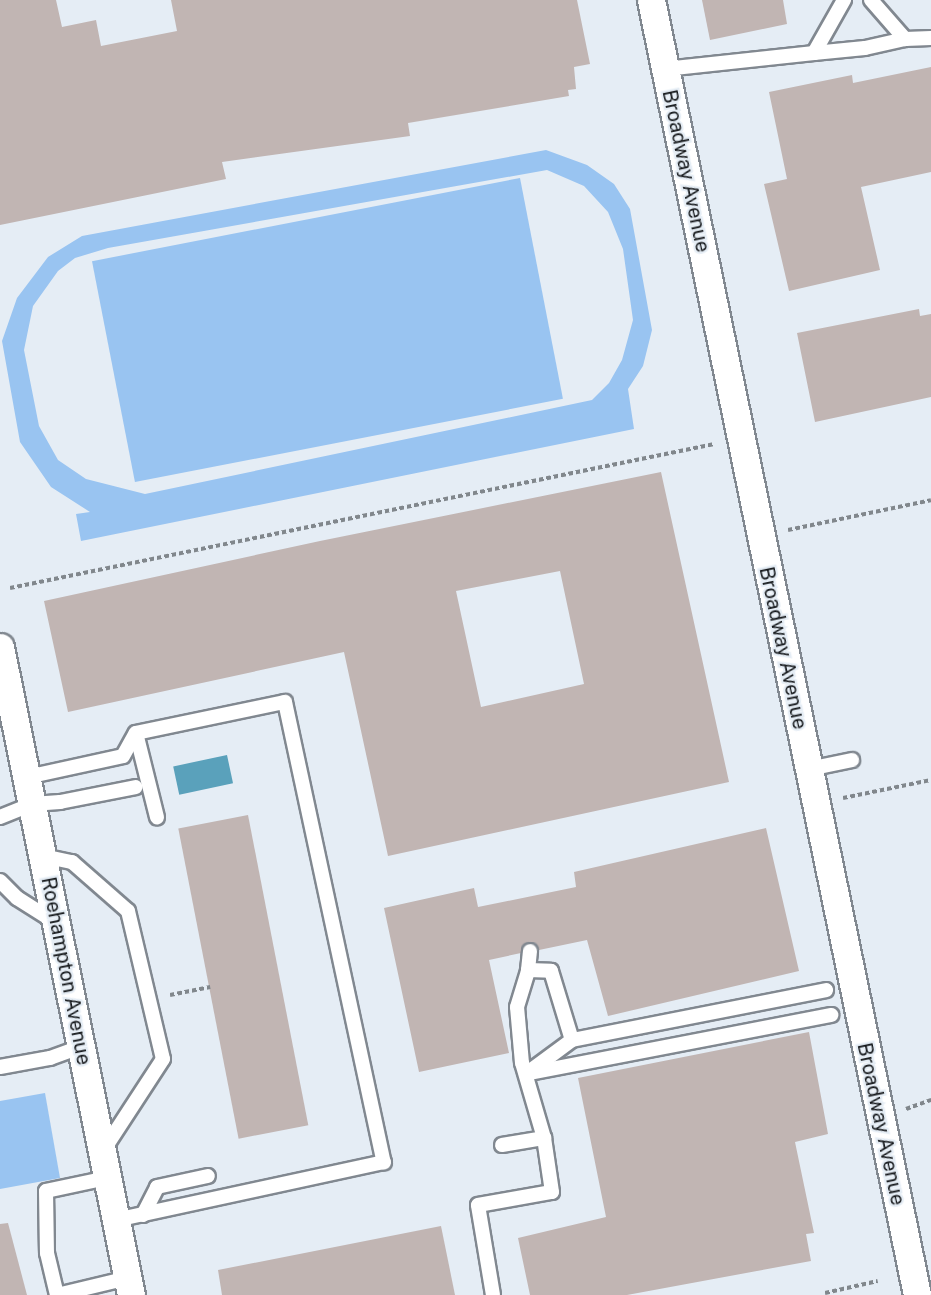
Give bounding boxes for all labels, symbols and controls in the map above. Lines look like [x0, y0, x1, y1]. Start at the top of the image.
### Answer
street label: Broadway Avenue [657, 88, 715, 254]
street label: Broadway Avenue [754, 565, 812, 731]
street label: Roehampton Avenue [36, 875, 96, 1067]
street label: Broadway Avenue [852, 1041, 910, 1207]

